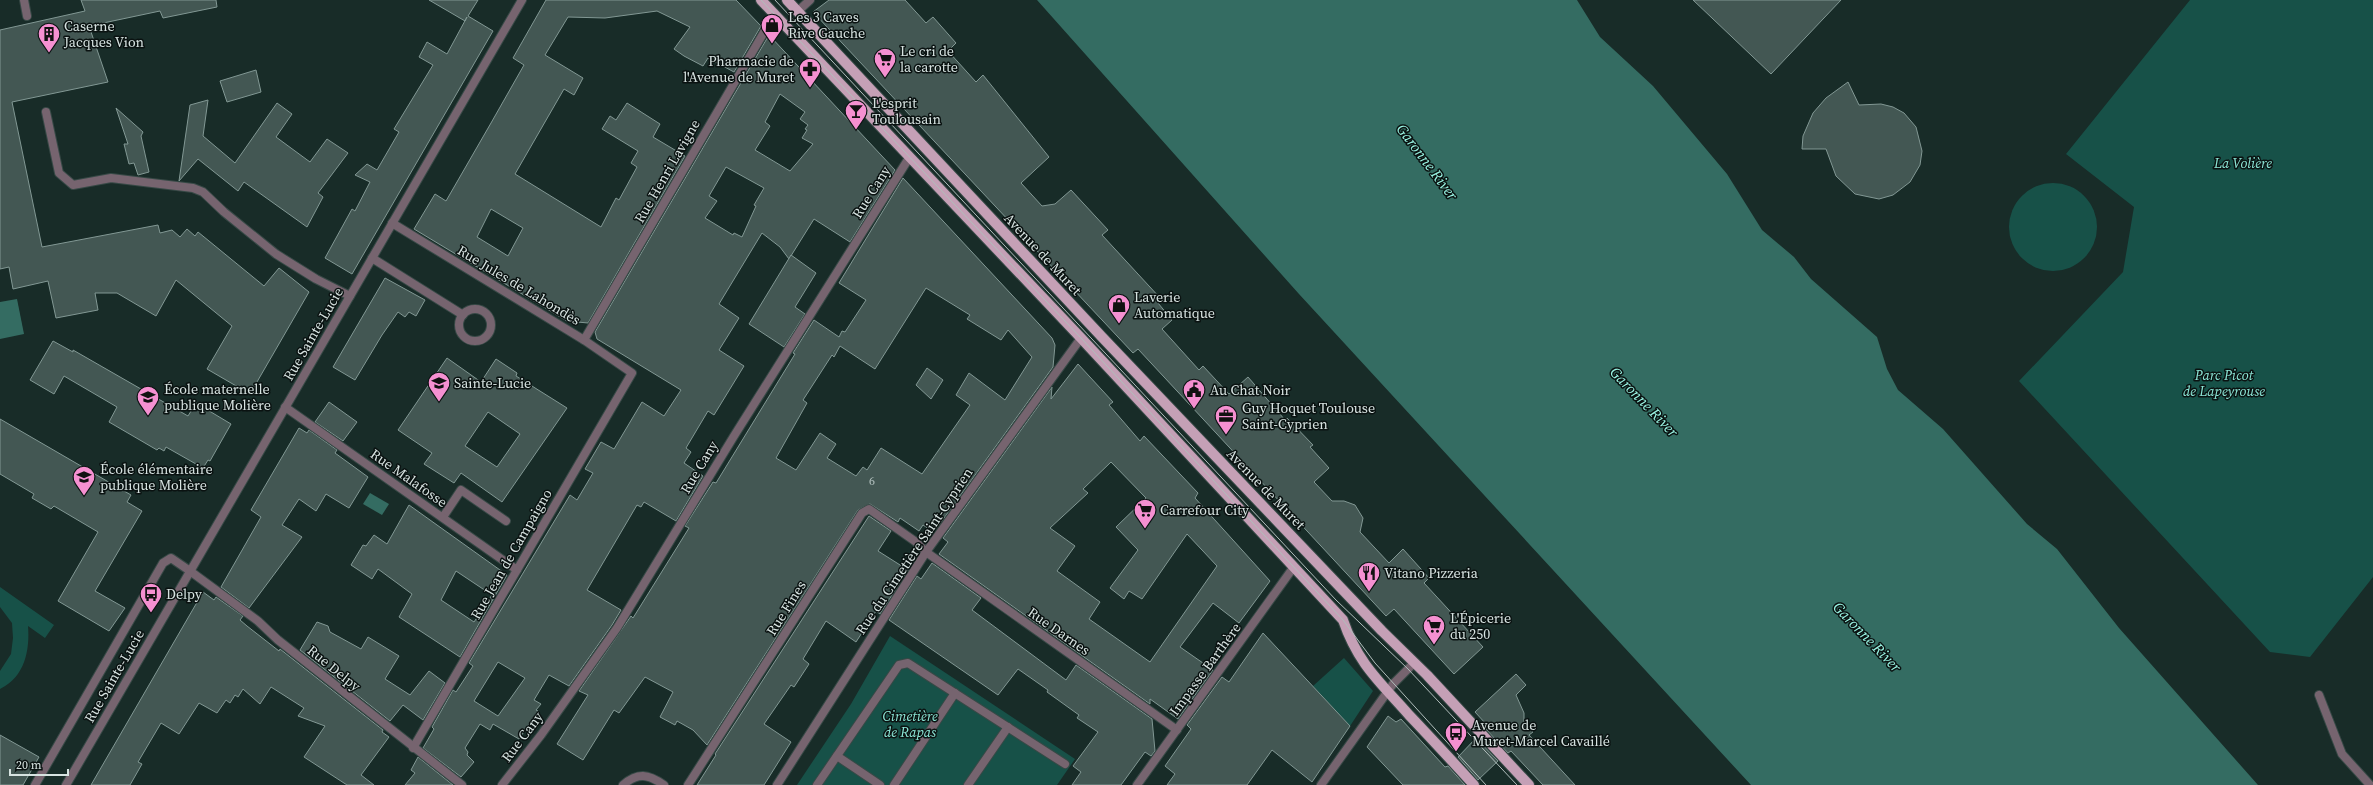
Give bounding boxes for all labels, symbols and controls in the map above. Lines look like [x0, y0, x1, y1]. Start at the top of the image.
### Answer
place label: Les 3 Caves Rive Gauche [788, 7, 865, 43]
shop icon: Les 3 Caves Rive Gauche [759, 12, 785, 45]
place label: Caserne Jacques Vion [63, 16, 145, 52]
building icon: Caserne Jacques Vion [36, 21, 62, 54]
place label: Le cri de la carotte [900, 41, 958, 77]
supermarket icon: Le cri de la carotte [872, 46, 898, 79]
place label: Pharmacie de l'Avenue de Muret [683, 51, 794, 87]
pharmacy icon: Pharmacie de l'Avenue de Muret [797, 56, 823, 89]
place label: L'esprit Toulousain [872, 93, 941, 129]
bar icon: L'esprit Toulousain [843, 98, 869, 131]
street label: Rue Henri Lavigne [629, 116, 705, 226]
water label: Garonne River [1392, 119, 1464, 205]
park label: La Volière [2213, 153, 2272, 173]
street label: Rue Cany [847, 161, 895, 222]
street label: Avenue de Muret [1000, 209, 1087, 300]
street label: Rue Jules de Lahondès [454, 240, 584, 330]
street label: Rue Sainte-Lucie [278, 284, 348, 384]
place label: Laverie Automatique [1134, 287, 1215, 323]
shop icon: Laverie Automatique [1106, 292, 1132, 325]
water label: Garonne River [1605, 362, 1684, 442]
park label: Parc Picot de Lapeyrouse [2183, 365, 2265, 401]
school or university icon: Sainte-Lucie [426, 370, 452, 403]
place label: Sainte-Lucie [454, 373, 531, 393]
public building icon: Au Chat Noir [1181, 377, 1207, 410]
place label: École maternelle publique Molière [164, 379, 271, 415]
place label: Au Chat Noir [1210, 380, 1291, 400]
school or university icon: École maternelle publique Molière [135, 384, 161, 417]
place label: Guy Hoquet Toulouse Saint-Cyprien [1242, 398, 1375, 434]
office icon: Guy Hoquet Toulouse Saint-Cyprien [1213, 403, 1239, 436]
street label: Rue Cany [675, 436, 723, 497]
street label: Rue Malafosse [367, 444, 451, 512]
street label: Avenue de Muret [1222, 444, 1310, 534]
place label: École élémentaire publique Molière [100, 459, 213, 495]
street label: Rue du Cimetière Saint-Cyprien [851, 463, 978, 638]
school or university icon: École élémentaire publique Molière [71, 464, 97, 497]
house number: 6 [869, 473, 875, 489]
street label: Rue Jean de Campaigno [465, 485, 557, 623]
supermarket icon: Carrefour City [1132, 497, 1158, 530]
place label: Carrefour City [1160, 500, 1250, 520]
restaurant icon: Vitano Pizzeria [1356, 560, 1382, 593]
place label: Vitano Pizzeria [1384, 563, 1479, 583]
street label: Rue Fines [761, 577, 811, 639]
bus stop icon: Delpy [138, 581, 164, 614]
place label: Delpy [166, 584, 203, 604]
water label: Garonne River [1828, 597, 1907, 677]
street label: Rue Darnes [1024, 602, 1094, 660]
place label: L'Épicerie du 250 [1450, 608, 1511, 644]
supermarket icon: L'Épicerie du 250 [1421, 613, 1447, 646]
street label: Impasse Barthère [1164, 618, 1246, 720]
street label: Rue Sainte-Lucie [79, 626, 149, 726]
street label: Rue Delpy [303, 640, 366, 696]
park label: Cimetière de Rapas [882, 706, 938, 742]
street label: Rue Cany [496, 707, 548, 766]
place label: Avenue de Muret-Marcel Cavaillé [1472, 715, 1610, 751]
bus stop icon: Avenue de Muret-Marcel Cavaillé [1443, 720, 1469, 753]
scale bar [10, 751, 68, 777]
text: 20 m [16, 757, 42, 773]

